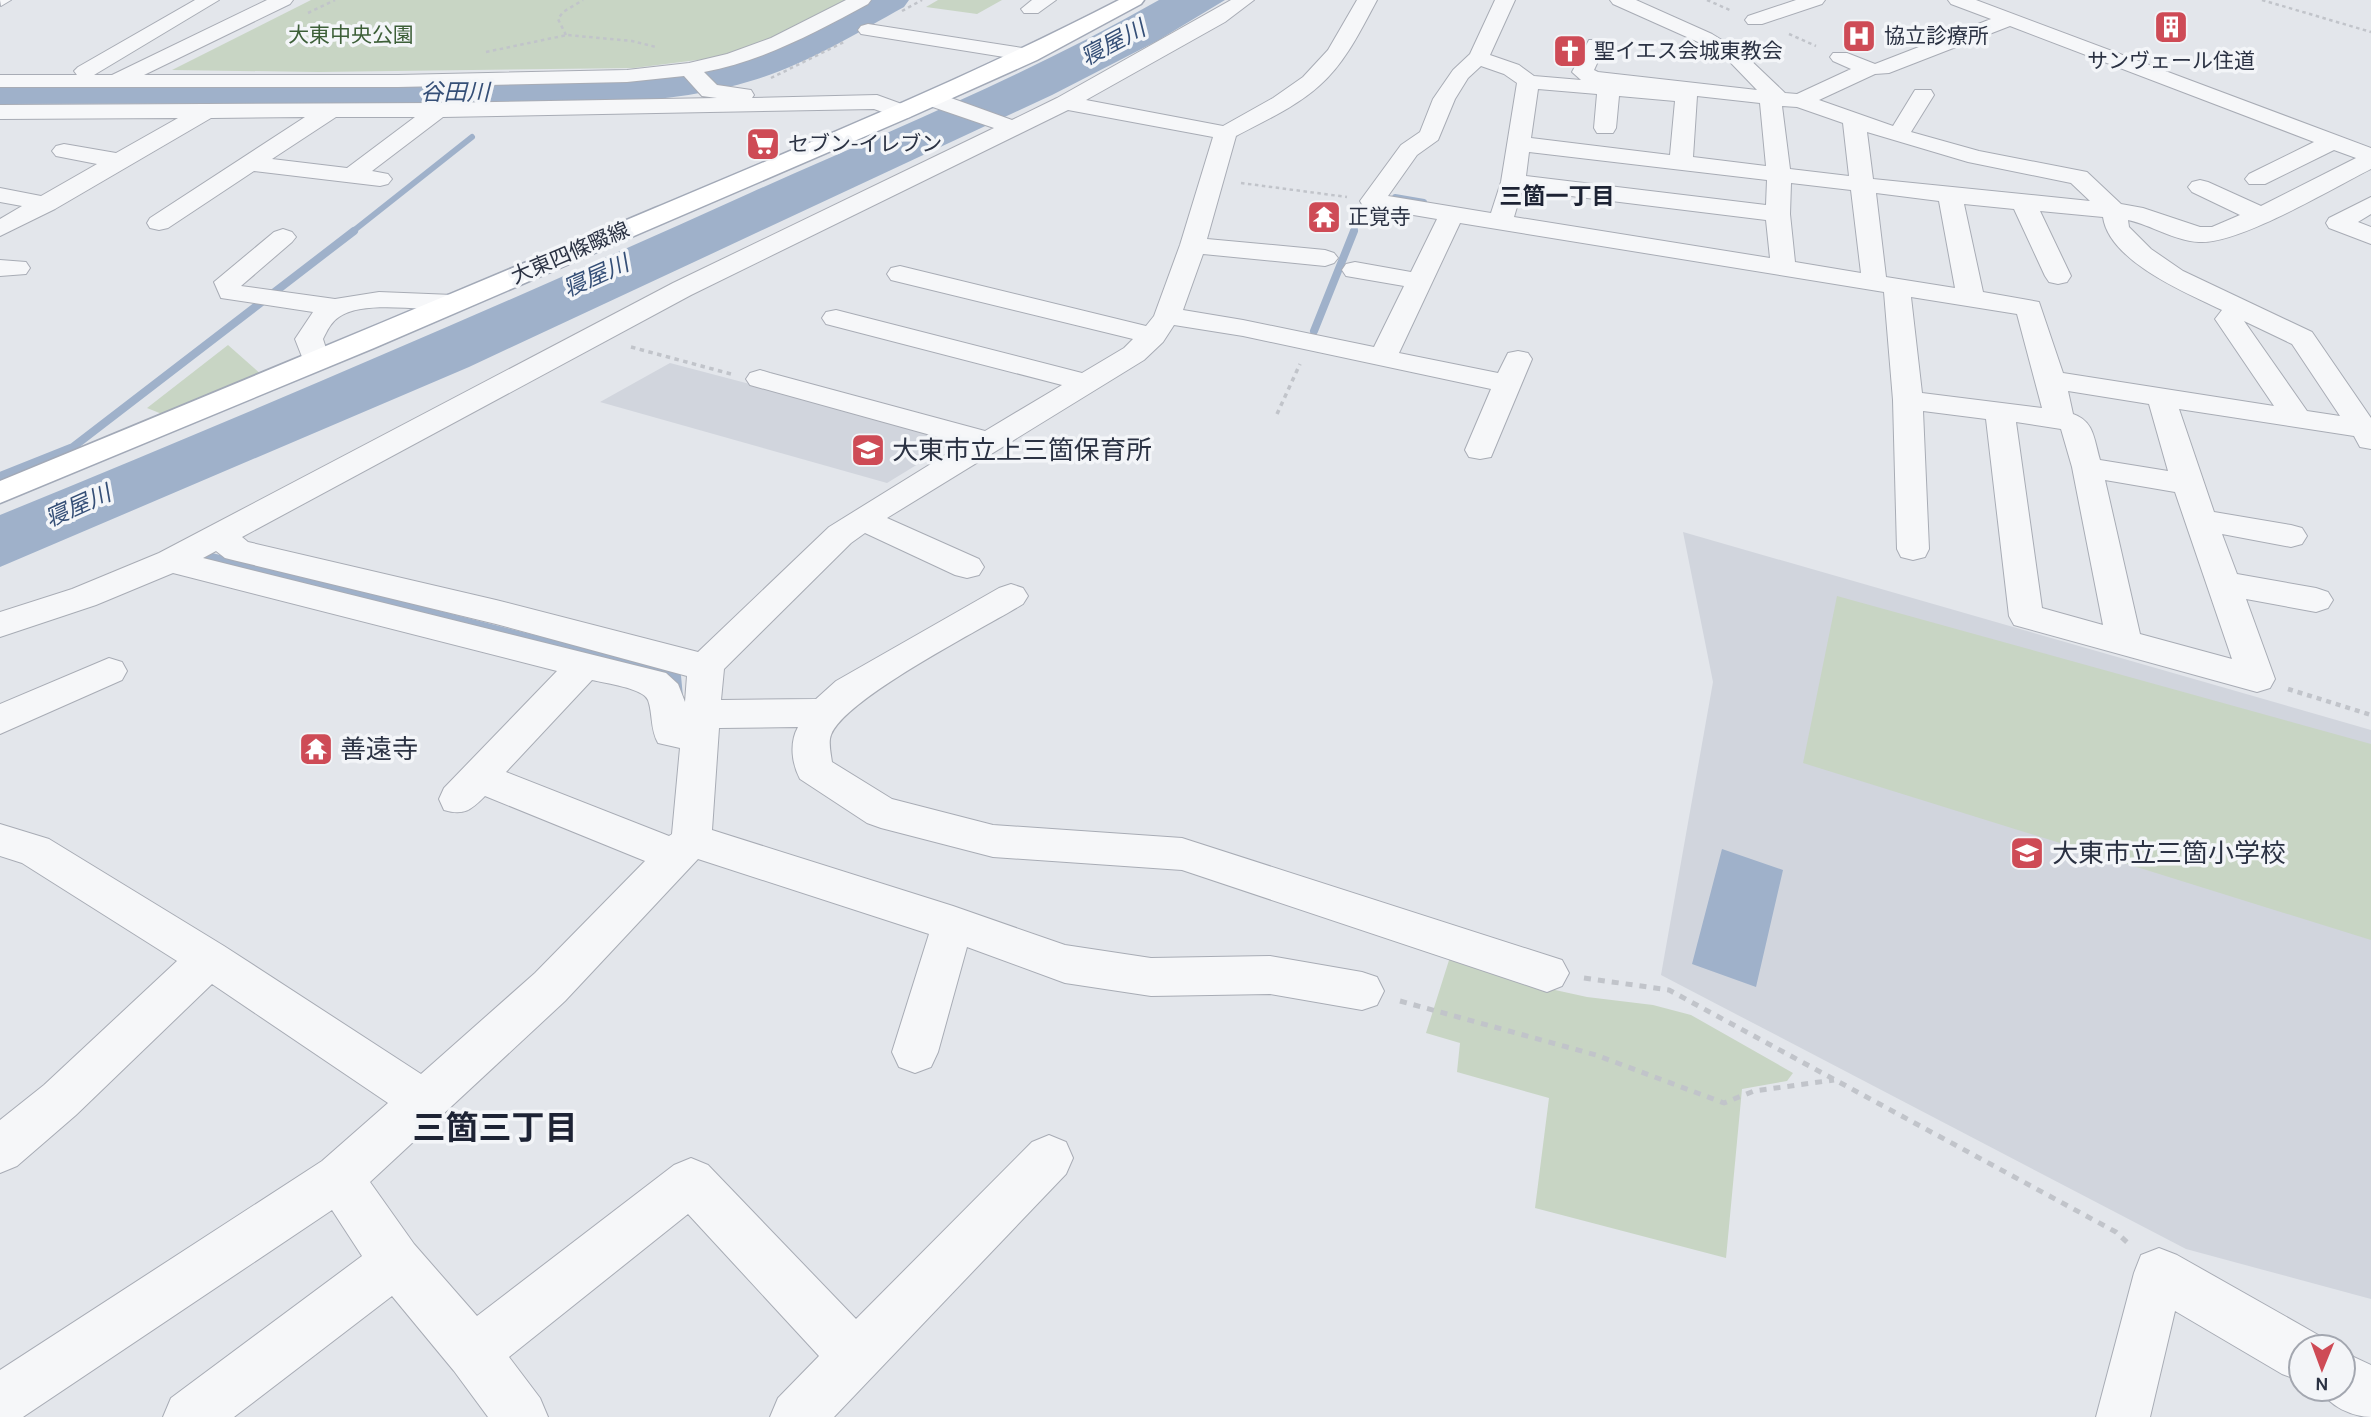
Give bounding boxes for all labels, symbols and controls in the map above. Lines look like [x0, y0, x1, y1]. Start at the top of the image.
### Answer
building icon: サンヴェール住道 [2152, 8, 2190, 46]
water label: 寝屋川 [1076, 13, 1152, 71]
hospital icon: 協立診療所 [1840, 17, 1878, 55]
park label: 大東中央公園 [288, 23, 414, 47]
place label: 協立診療所 [1884, 24, 1989, 48]
church icon: 聖イエス会城東教会 [1551, 32, 1589, 70]
place label: 聖イエス会城東教会 [1594, 39, 1783, 63]
place label: サンヴェール住道 [2087, 49, 2255, 73]
water label: 谷田川 [421, 79, 493, 106]
supermarket icon: セブン-イレブン [744, 125, 782, 163]
place label: セブン-イレブン [788, 132, 942, 156]
district label: 三箇一丁目 [1500, 183, 1615, 210]
temple icon: 正覚寺 [1305, 198, 1343, 236]
place label: 正覚寺 [1348, 205, 1411, 229]
street label: 大東四條畷線 [507, 217, 633, 289]
water label: 寝屋川 [559, 248, 636, 302]
school or university icon: 大東市立上三箇保育所 [849, 431, 887, 469]
place label: 大東市立上三箇保育所 [892, 435, 1152, 466]
water label: 寝屋川 [41, 478, 118, 532]
temple icon: 善遠寺 [297, 730, 335, 768]
place label: 善遠寺 [340, 734, 418, 765]
school or university icon: 大東市立三箇小学校 [2008, 834, 2046, 872]
place label: 大東市立三箇小学校 [2052, 838, 2286, 869]
district label: 三箇三丁目 [413, 1109, 578, 1147]
north arrow [2287, 1333, 2357, 1403]
text: N [2315, 1373, 2329, 1395]

